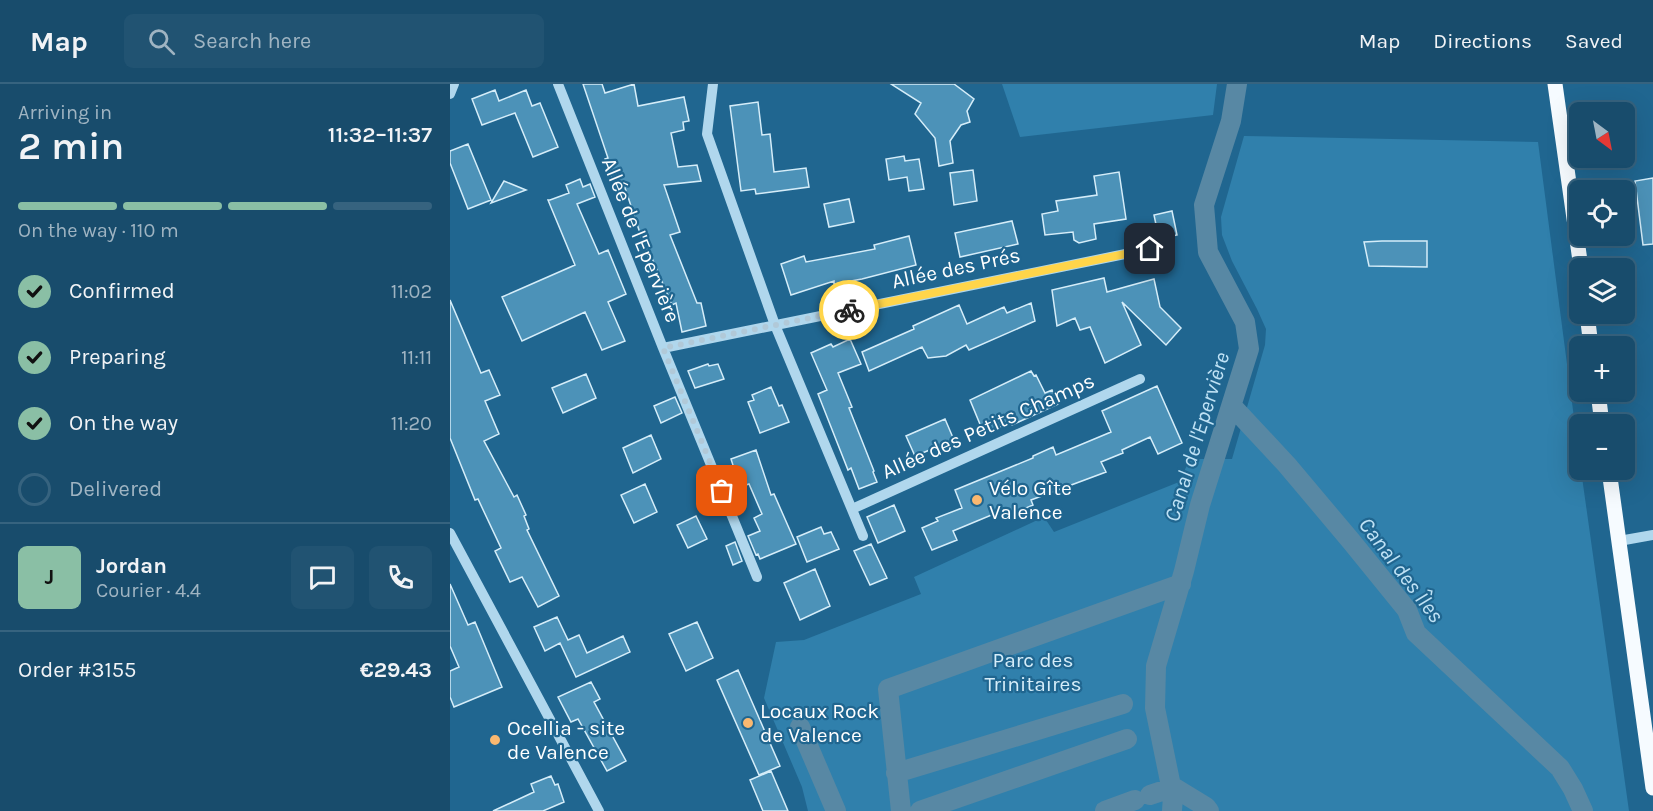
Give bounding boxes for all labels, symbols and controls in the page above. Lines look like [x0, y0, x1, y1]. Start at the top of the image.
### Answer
search box [124, 14, 544, 68]
text: Map [30, 25, 88, 58]
icon: search [145, 25, 178, 58]
text: Search here [193, 28, 311, 54]
text: Map [1359, 29, 1400, 53]
text: Directions [1433, 29, 1532, 53]
text: Saved [1565, 29, 1623, 53]
text: Arriving in [18, 101, 112, 124]
north arrow [1569, 102, 1635, 168]
map controls [1569, 102, 1635, 480]
text: 11:32–11:37 [328, 122, 432, 148]
text: 2 min [18, 123, 124, 169]
street label: Allée de l'Epervière [597, 154, 685, 326]
button: locate [1569, 180, 1635, 246]
text: On the way · 110 m [18, 219, 179, 242]
pin [1124, 223, 1175, 274]
icon: home [1133, 232, 1166, 265]
street label: Allée des Prés [890, 243, 1022, 293]
button: layers [1569, 258, 1635, 324]
icon: check [18, 275, 51, 308]
text: Confirmed [69, 278, 175, 304]
text: 11:02 [391, 280, 432, 303]
courier [819, 280, 879, 340]
icon: bike [833, 294, 866, 327]
button: + [1569, 336, 1635, 402]
icon: check [18, 341, 51, 374]
text: Preparing [69, 344, 166, 370]
text: 11:11 [401, 346, 432, 369]
water label: Canal de l'Epervière [1159, 349, 1235, 525]
street label: Allée des Petits Champs [878, 368, 1098, 484]
icon: check [18, 407, 51, 440]
text: On the way [69, 410, 178, 436]
text: 11:20 [391, 412, 432, 435]
button: − [1569, 414, 1635, 480]
pin [696, 465, 747, 516]
icon: bag [705, 474, 738, 507]
text: Delivered [69, 476, 162, 502]
place label: Vélo Gîte Valence [989, 476, 1072, 524]
marker: Vélo Gîte Valence [970, 493, 984, 507]
water label: Canal des Îles [1353, 512, 1450, 628]
button: chat [291, 546, 354, 609]
button: phone [369, 546, 432, 609]
text: Jordan [96, 553, 167, 579]
text: J [45, 564, 54, 590]
text: Courier · 4.4 [96, 579, 201, 602]
park label: Parc des Trinitaires [985, 648, 1081, 696]
text: Order #3155 [18, 657, 137, 683]
text: €29.43 [360, 657, 432, 683]
place label: Locaux Rock de Valence [760, 699, 879, 747]
place label: Ocellia - site de Valence [507, 716, 625, 764]
marker: Locaux Rock de Valence [741, 716, 755, 730]
marker: Ocellia - site de Valence [488, 733, 502, 747]

